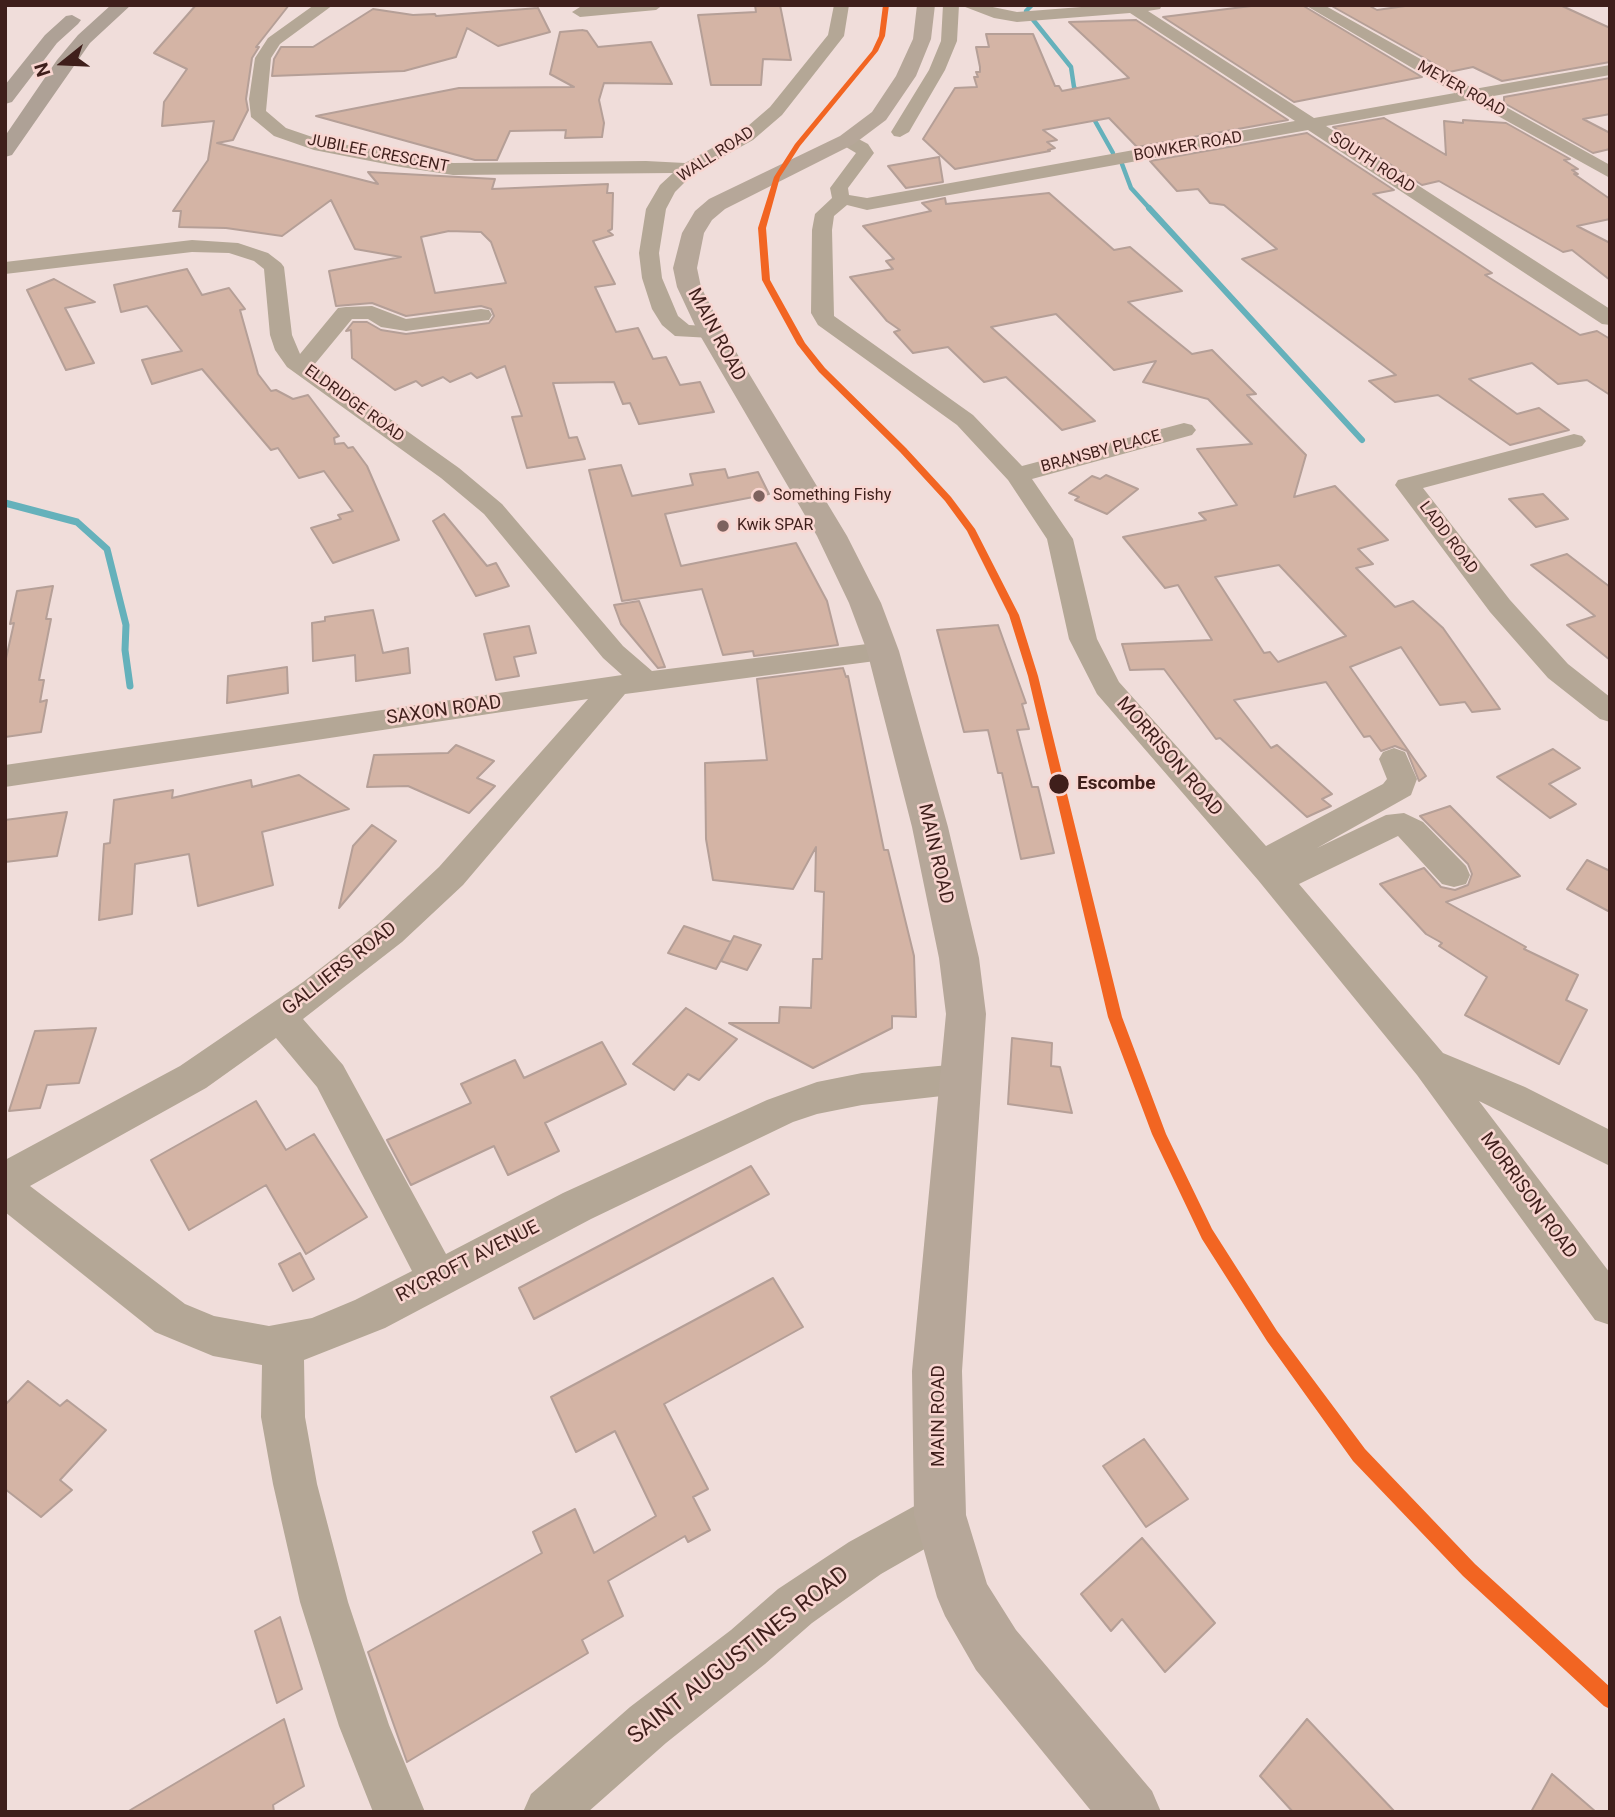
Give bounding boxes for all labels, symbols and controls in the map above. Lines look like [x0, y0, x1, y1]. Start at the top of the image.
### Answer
north arrow [28, 28, 98, 98]
street label: MEYER ROAD [1414, 57, 1508, 121]
text: N [30, 60, 56, 80]
street label: WALL ROAD [674, 123, 758, 187]
street label: BOWKER ROAD [1132, 128, 1244, 166]
street label: SOUTH ROAD [1326, 128, 1418, 198]
street label: JUBILEE CRESCENT [306, 131, 450, 177]
street label: MAIN ROAD [682, 285, 750, 385]
street label: ELDRIDGE ROAD [300, 361, 408, 447]
street label: BRANSBY PLACE [1039, 427, 1163, 477]
place label: Something Fishy [773, 486, 891, 506]
marker: Something Fishy [751, 488, 767, 504]
street label: LADD ROAD [1415, 498, 1481, 578]
place label: Kwik SPAR [737, 516, 813, 536]
marker: Kwik SPAR [715, 518, 731, 534]
street label: SAXON ROAD [385, 692, 503, 730]
street label: MORRISON ROAD [1111, 693, 1227, 821]
marker: Escombe [1047, 772, 1071, 796]
place label: Escombe [1077, 773, 1155, 795]
street label: MAIN ROAD [912, 802, 958, 906]
street label: GALLIERS ROAD [278, 917, 402, 1021]
street label: MORRISON ROAD [1475, 1128, 1581, 1264]
street label: RYCROFT AVENUE [393, 1216, 543, 1308]
street label: MAIN ROAD [928, 1365, 950, 1467]
street label: SAINT AUGUSTINES ROAD [623, 1561, 855, 1751]

